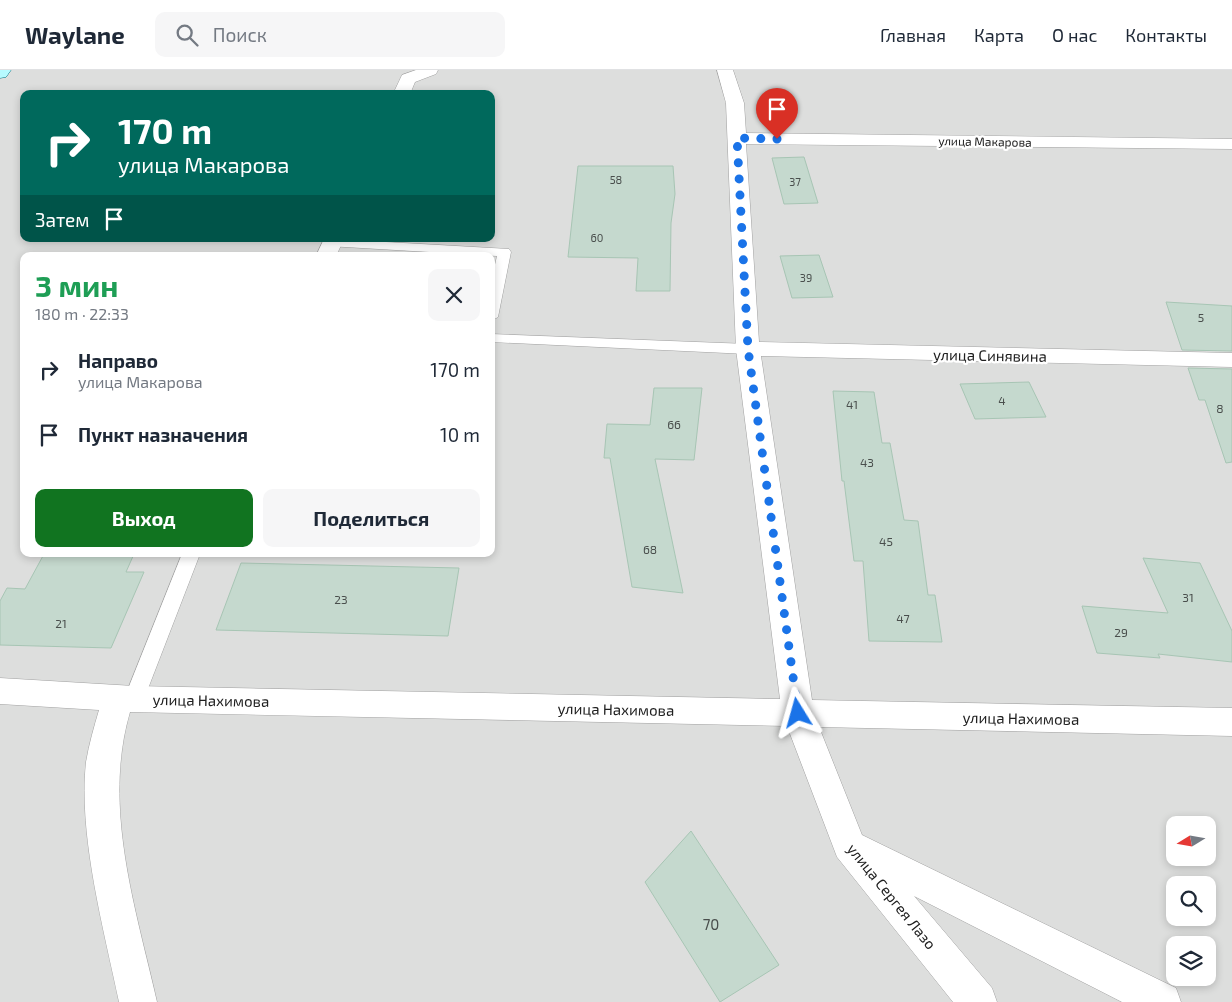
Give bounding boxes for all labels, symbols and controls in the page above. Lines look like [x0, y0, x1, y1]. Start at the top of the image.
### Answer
search box [155, 12, 505, 57]
text: Waylane [25, 20, 125, 49]
icon: search [173, 21, 201, 49]
text: Поиск [213, 23, 267, 46]
text: Главная [880, 24, 946, 46]
text: Карта [974, 24, 1024, 46]
text: О нас [1052, 24, 1097, 46]
text: Контакты [1125, 24, 1207, 46]
pin [756, 88, 798, 139]
icon: arrive [763, 95, 791, 123]
text: 170 m [118, 109, 212, 151]
icon: right [35, 110, 100, 175]
street label: улица Макарова [938, 133, 1032, 150]
text: улица Макарова [118, 151, 289, 177]
house number: 58 [610, 173, 622, 186]
house number: 37 [789, 175, 801, 188]
icon: arrive [100, 205, 128, 233]
text: Затем [35, 208, 90, 231]
house number: 60 [591, 231, 603, 244]
text: 3 мин [35, 267, 119, 303]
button: close [428, 269, 480, 321]
house number: 39 [800, 271, 812, 284]
text: 180 m · 22:33 [35, 304, 129, 323]
house number: 5 [1198, 310, 1204, 324]
street label: улица Синявина [933, 345, 1047, 366]
text: Направо [78, 349, 158, 372]
icon: right [35, 356, 63, 384]
text: 170 m [430, 358, 480, 381]
text: улица Макарова [78, 372, 203, 391]
house number: 4 [998, 393, 1006, 407]
house number: 41 [846, 397, 858, 411]
house number: 8 [1216, 401, 1224, 415]
house number: 66 [667, 417, 681, 431]
icon: arrive [35, 421, 63, 449]
text: Пункт назначения [78, 423, 248, 446]
text: 10 m [440, 423, 480, 446]
house number: 43 [860, 455, 874, 469]
button: Выход [35, 489, 253, 547]
button: Поделиться [263, 489, 480, 547]
house number: 45 [879, 534, 893, 548]
house number: 68 [643, 542, 657, 556]
house number: 31 [1182, 590, 1194, 604]
house number: 23 [334, 592, 348, 606]
house number: 47 [896, 611, 910, 625]
house number: 21 [55, 616, 67, 630]
house number: 29 [1114, 625, 1128, 639]
position arrow [771, 686, 823, 738]
street label: улица Нахимова [153, 690, 269, 711]
street label: улица Нахимова [558, 699, 674, 720]
street label: улица Нахимова [963, 708, 1079, 729]
north arrow [1166, 816, 1216, 866]
map controls [1166, 816, 1216, 986]
street label: улица Сергея Лазо [843, 839, 940, 953]
button: search [1166, 876, 1216, 926]
house number: 70 [703, 915, 719, 933]
button: layers [1166, 936, 1216, 986]

